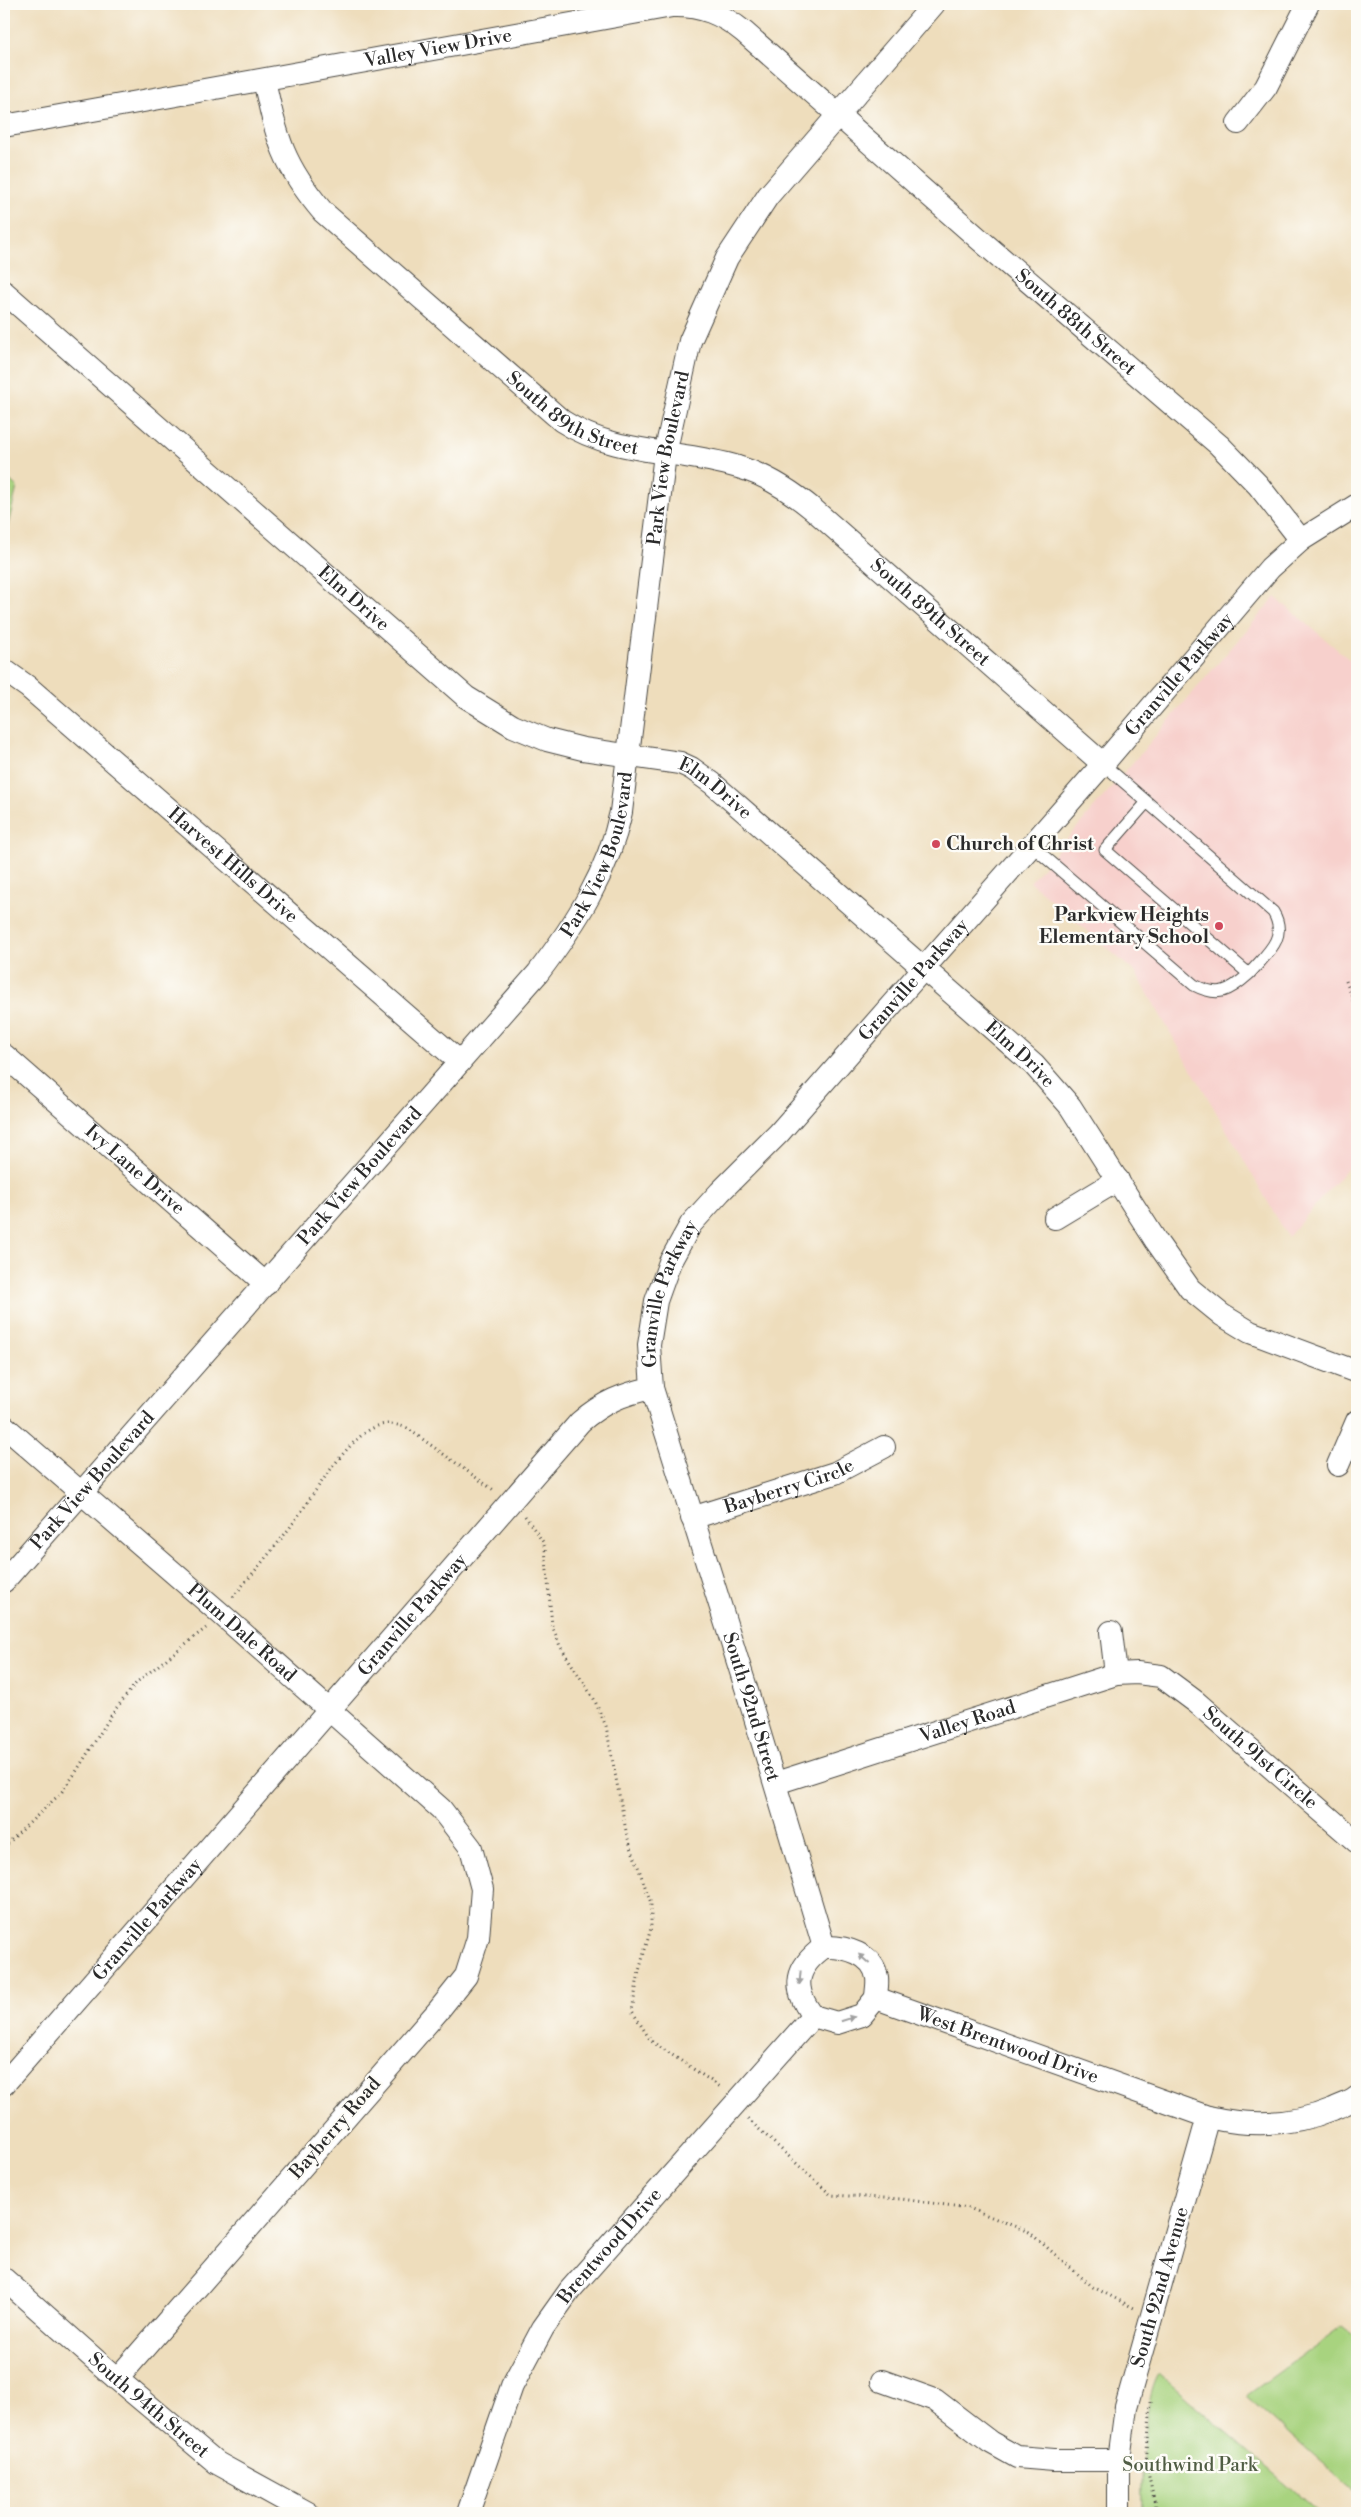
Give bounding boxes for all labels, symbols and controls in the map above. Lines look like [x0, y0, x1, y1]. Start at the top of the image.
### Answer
street label: Valley View Drive [361, 23, 514, 73]
street label: South 88th Street [1010, 264, 1142, 381]
street label: South 89th Street [501, 366, 641, 461]
street label: Park View Boulevard [642, 368, 695, 547]
street label: South 89th Street [865, 553, 995, 671]
street label: Elm Drive [313, 561, 395, 636]
street label: Granville Parkway [1120, 607, 1239, 741]
street label: Elm Drive [675, 752, 757, 825]
street label: Park View Boulevard [555, 770, 638, 942]
street label: Harvest Hills Drive [163, 802, 303, 928]
place label: Church of Christ [946, 832, 1094, 856]
marker: Church of Christ [930, 838, 942, 850]
place label: Parkview Heights Elementary School [1039, 903, 1209, 949]
street label: Granville Parkway [853, 913, 974, 1046]
marker: Parkview Heights Elementary School [1213, 920, 1225, 932]
street label: Elm Drive [980, 1016, 1060, 1093]
street label: Park View Boulevard [292, 1102, 427, 1250]
street label: Ivy Lane Drive [80, 1119, 190, 1220]
street label: Granville Parkway [637, 1215, 703, 1369]
street label: Park View Boulevard [25, 1406, 160, 1555]
street label: Bayberry Circle [720, 1453, 858, 1519]
street label: Granville Parkway [352, 1548, 473, 1681]
street label: Plum Dale Road [182, 1578, 302, 1687]
street label: South 92nd Street [717, 1629, 786, 1785]
street label: Valley Road [915, 1695, 1019, 1749]
street label: South 91st Circle [1198, 1701, 1323, 1814]
street label: Granville Parkway [87, 1853, 208, 1986]
one-way arrow [859, 1953, 871, 1965]
one-way arrow [796, 1970, 804, 1986]
street label: West Brentwood Drive [913, 2001, 1102, 2089]
one-way arrow [840, 2015, 855, 2023]
street label: Bayberry Road [284, 2072, 386, 2185]
street label: Brentwood Drive [552, 2183, 667, 2309]
street label: South 92nd Avenue [1126, 2204, 1194, 2370]
street label: South 94th Street [83, 2347, 214, 2463]
park label: Southwind Park [1122, 2453, 1259, 2477]

